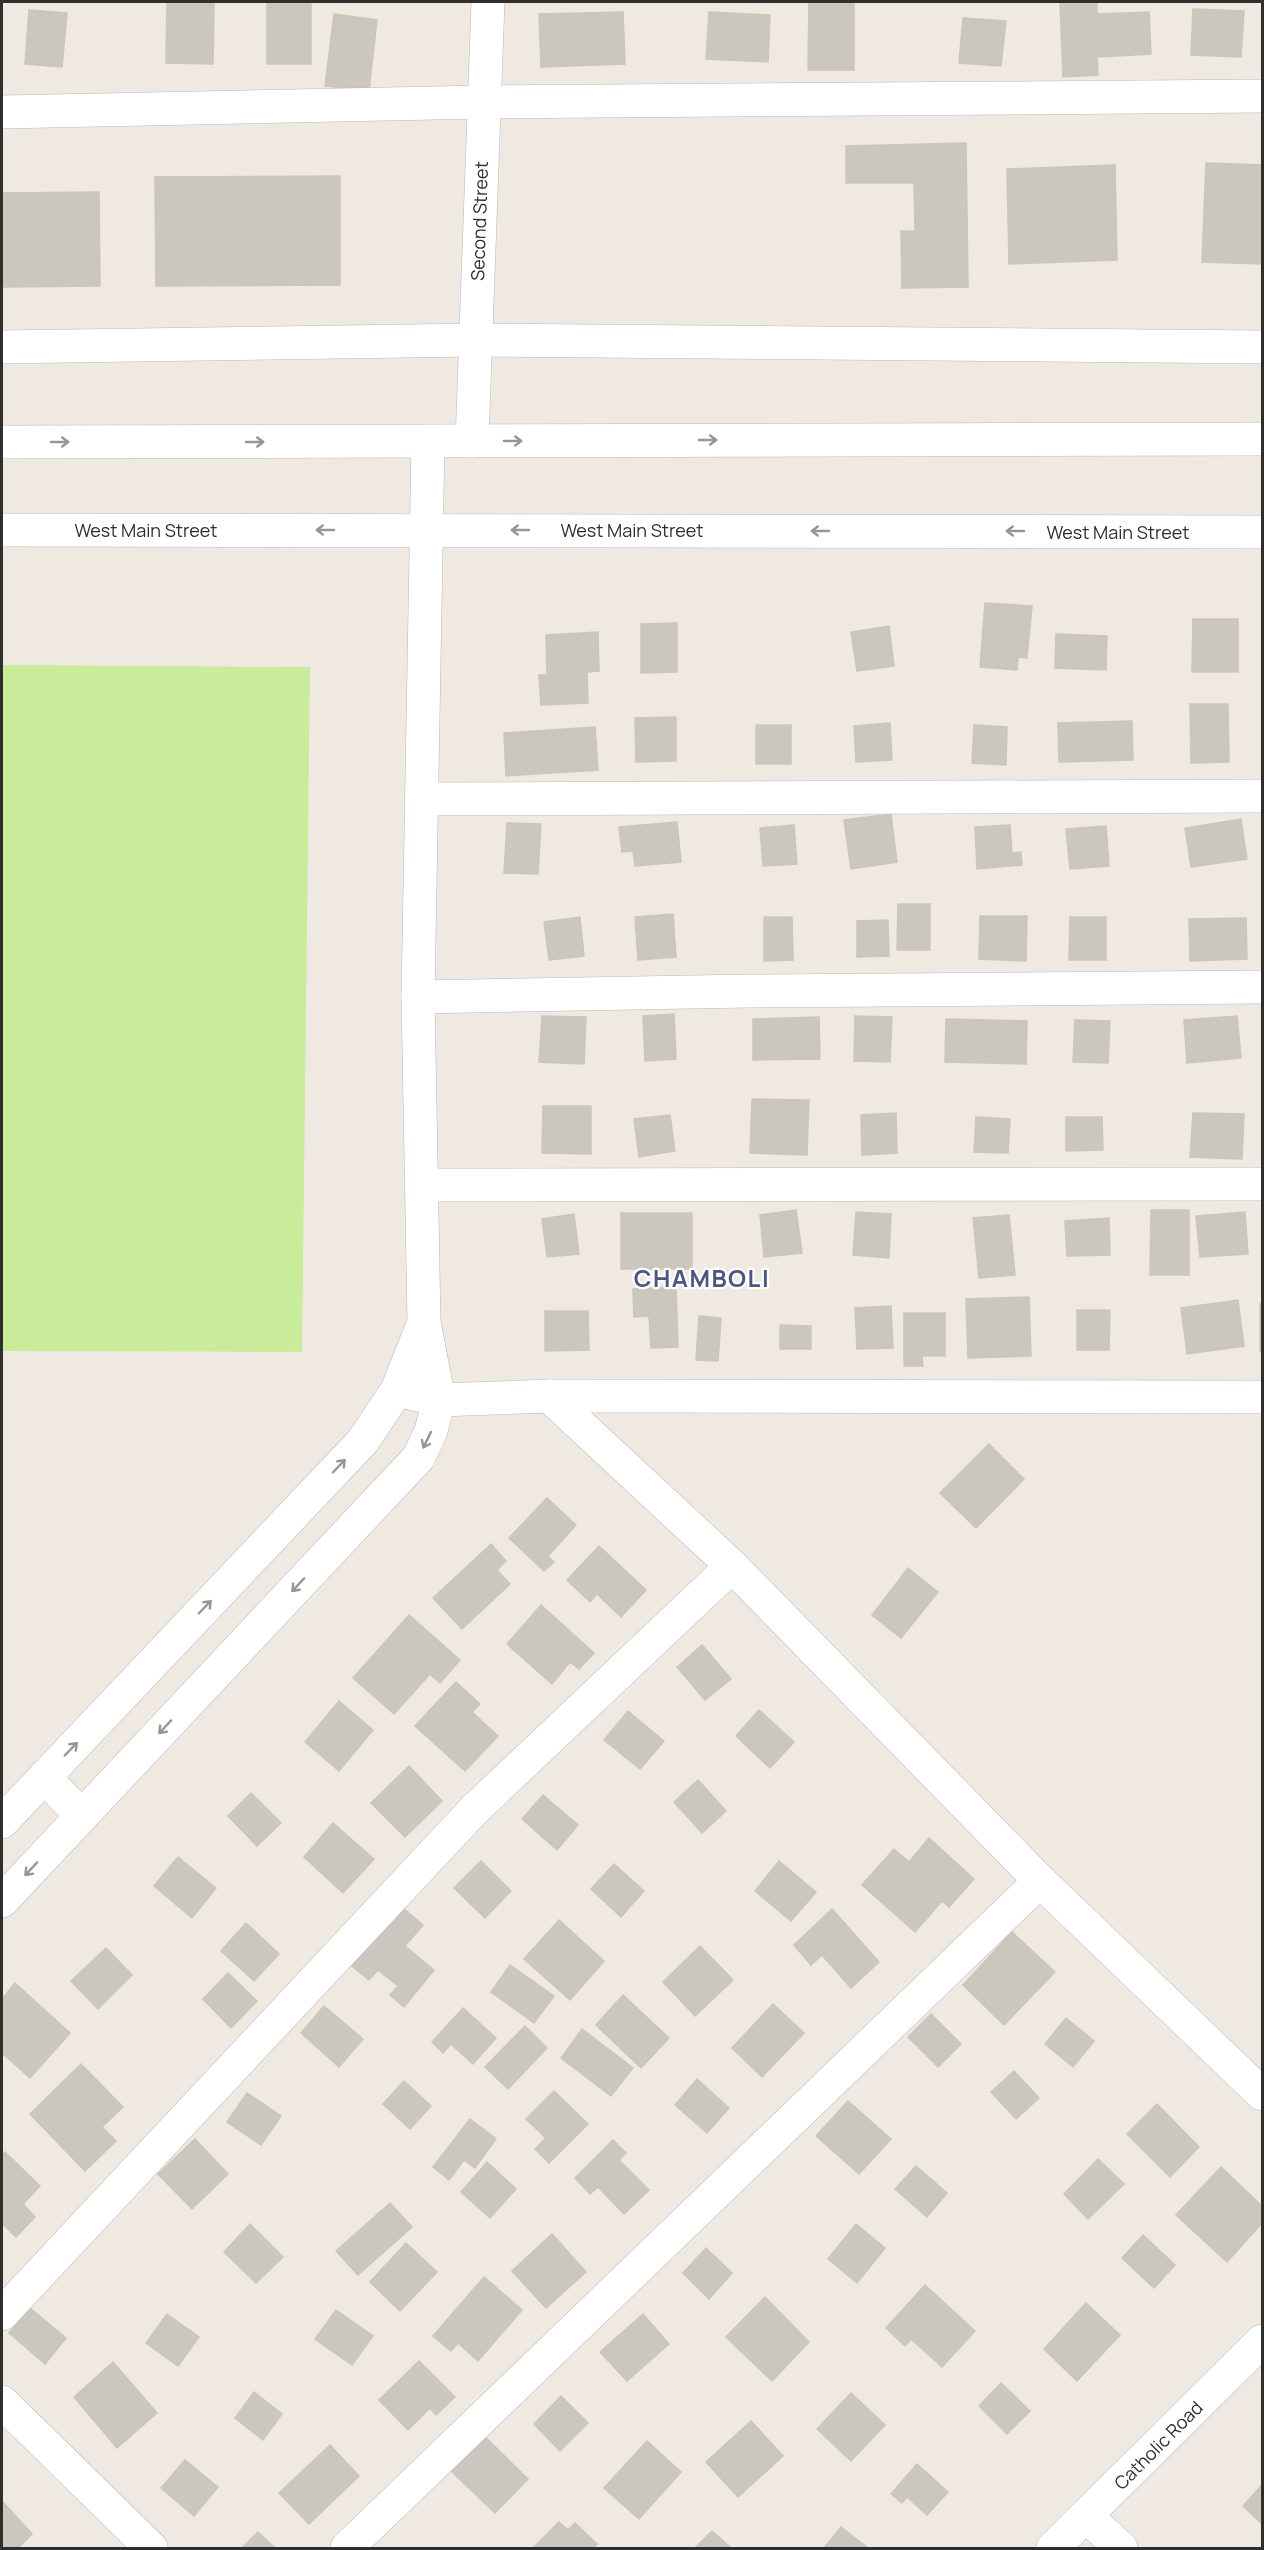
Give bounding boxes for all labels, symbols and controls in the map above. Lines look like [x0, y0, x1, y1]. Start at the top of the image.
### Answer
street label: Second Street [465, 161, 493, 281]
one-way arrow [697, 434, 717, 446]
one-way arrow [502, 435, 522, 447]
one-way arrow [49, 436, 69, 448]
one-way arrow [244, 436, 264, 448]
street label: West Main Street [74, 518, 218, 542]
street label: West Main Street [560, 518, 704, 542]
street label: West Main Street [1046, 520, 1190, 544]
one-way arrow [316, 524, 336, 536]
one-way arrow [511, 524, 531, 536]
one-way arrow [811, 525, 831, 537]
one-way arrow [1006, 525, 1026, 537]
district label: CHAMBOLI [634, 1261, 770, 1294]
one-way arrow [421, 1430, 432, 1448]
one-way arrow [332, 1458, 346, 1473]
one-way arrow [291, 1577, 305, 1592]
one-way arrow [198, 1600, 212, 1615]
one-way arrow [157, 1720, 172, 1735]
one-way arrow [63, 1741, 78, 1756]
one-way arrow [24, 1862, 38, 1877]
street label: Catholic Road [1108, 2395, 1208, 2495]

